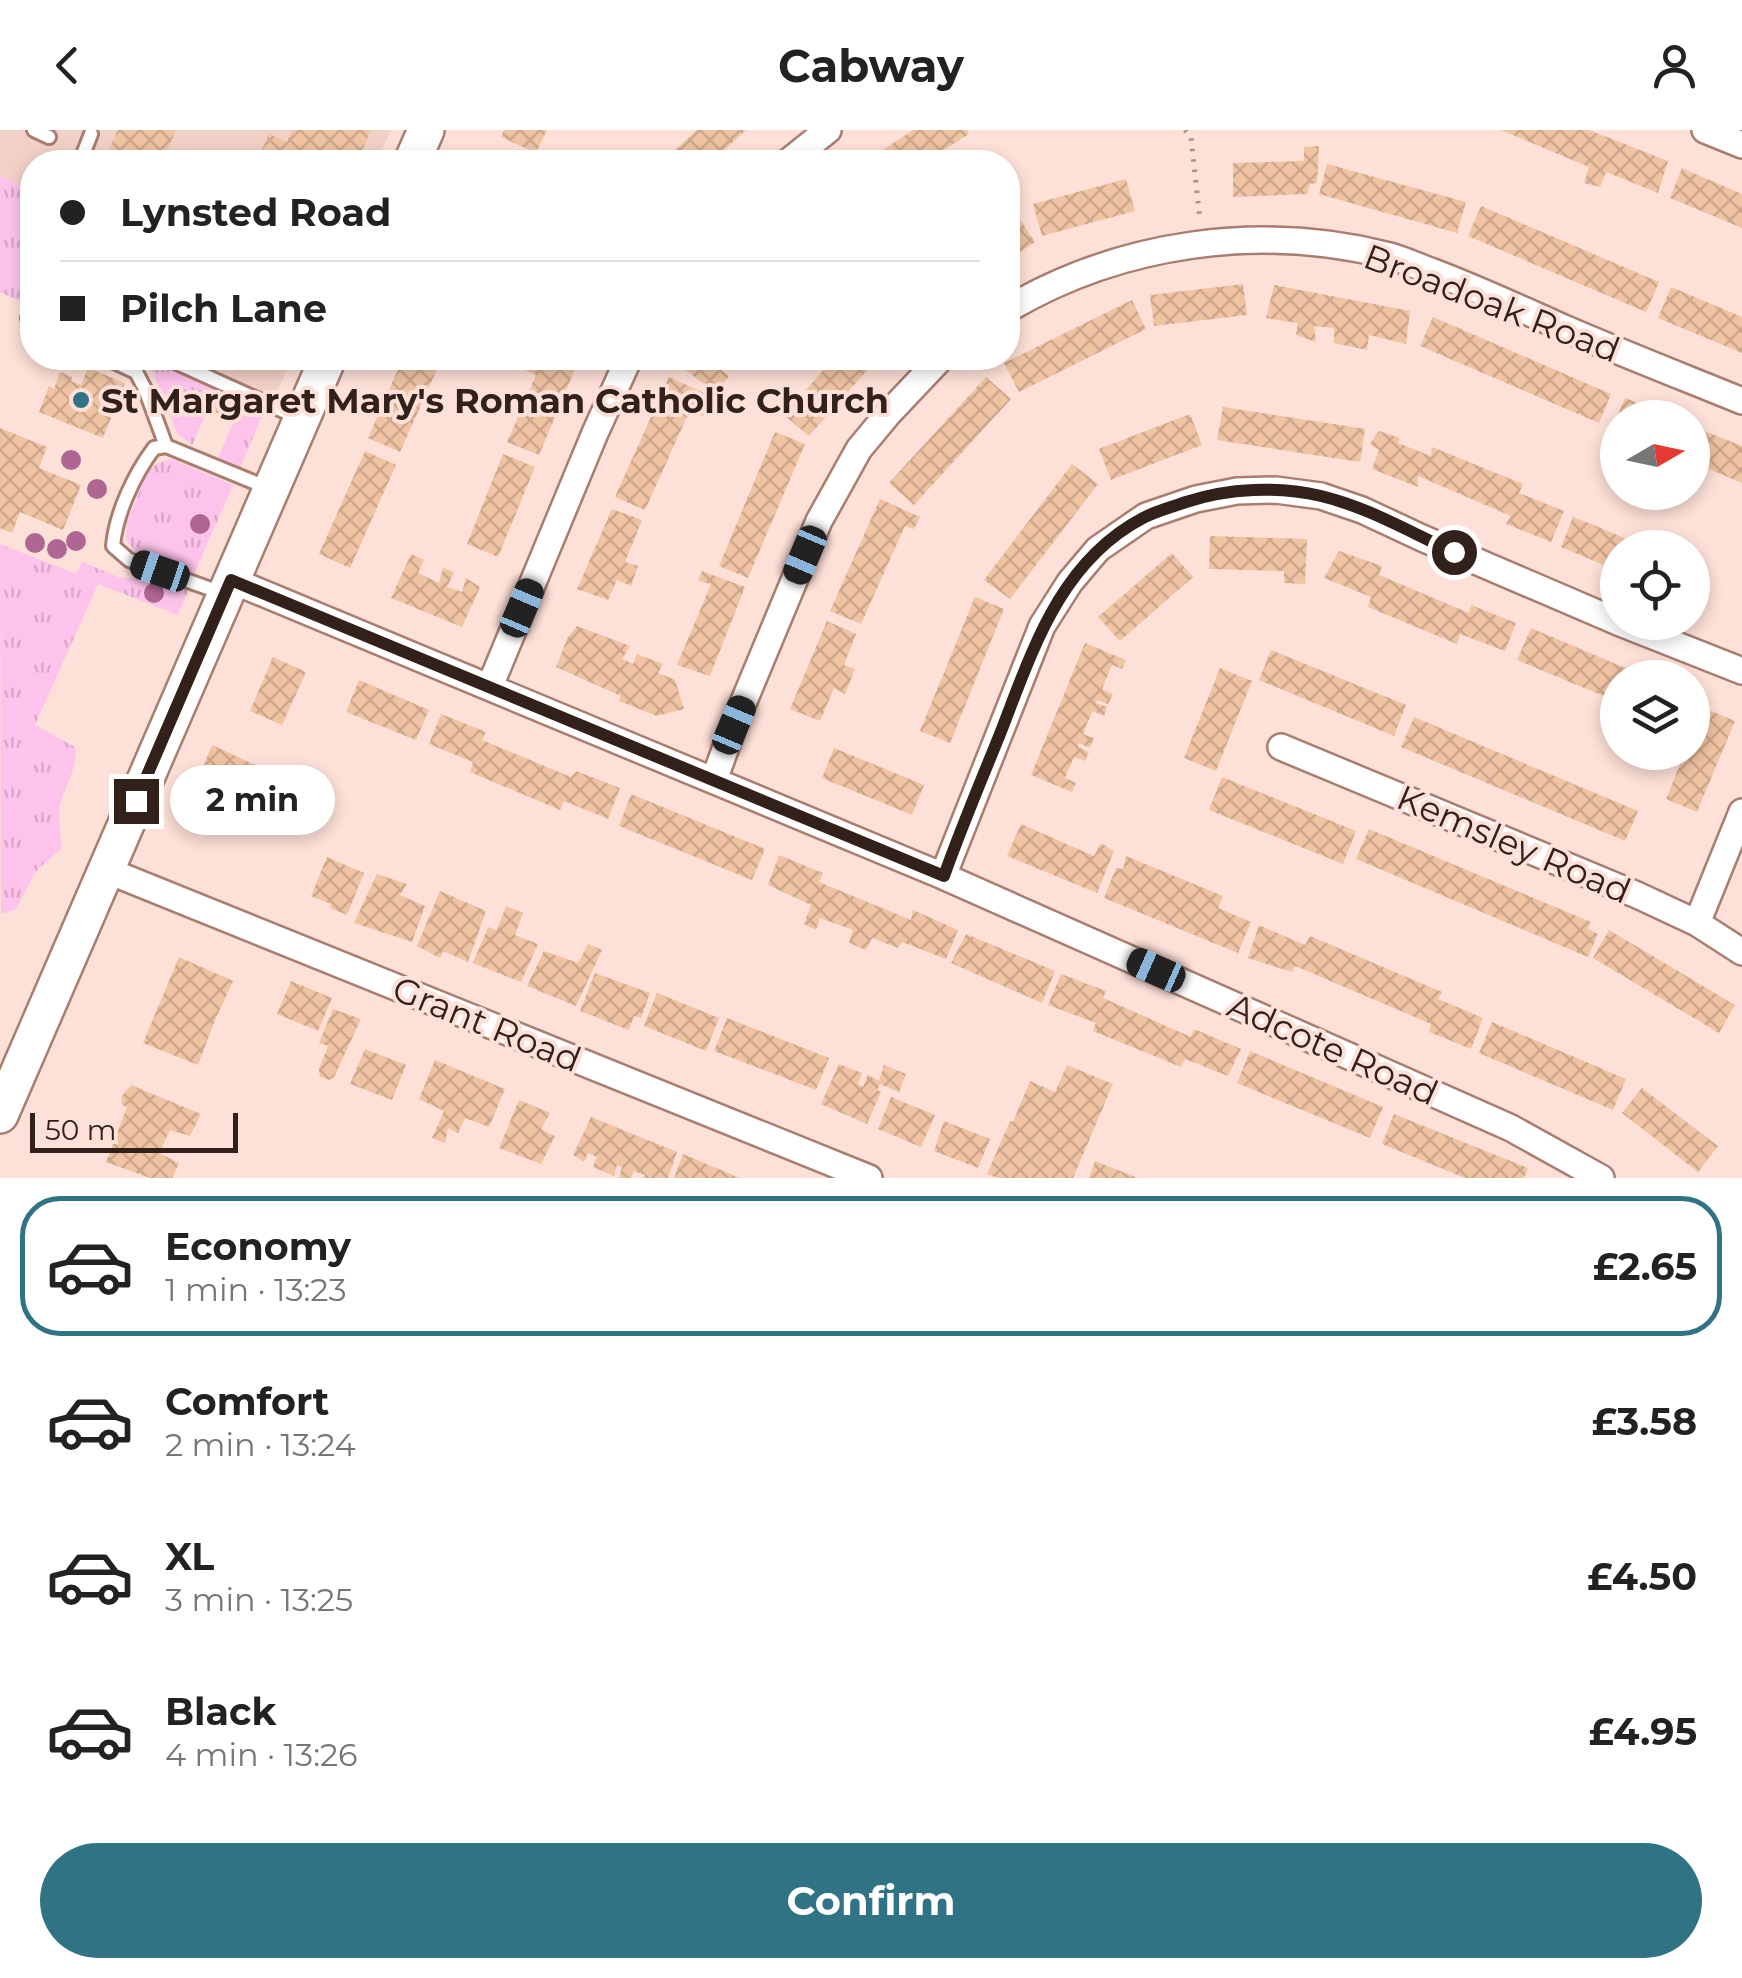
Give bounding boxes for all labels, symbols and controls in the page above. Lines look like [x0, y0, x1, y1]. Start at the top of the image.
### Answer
icon: back [40, 38, 95, 93]
text: Cabway [778, 38, 964, 93]
icon: person [1647, 38, 1702, 93]
text: Lynsted Road [120, 189, 391, 236]
street label: Broadoak Road [1358, 234, 1626, 372]
text: Pilch Lane [120, 285, 327, 332]
place label: St Margaret Mary's Roman Catholic Church [101, 379, 889, 422]
marker: St Margaret Mary's Roman Catholic Church [70, 389, 92, 411]
north arrow [1600, 400, 1710, 510]
map controls [1600, 400, 1710, 770]
car [779, 522, 831, 588]
route start [1432, 530, 1477, 575]
button: locate [1600, 530, 1710, 640]
car [127, 547, 193, 595]
car [496, 575, 548, 641]
button: layers [1600, 660, 1710, 770]
car [708, 692, 760, 758]
callout: 2 min [171, 766, 336, 836]
street label: Kemsley Road [1391, 775, 1637, 913]
route end [114, 779, 159, 824]
text: 2 min [206, 780, 299, 819]
car [1122, 944, 1190, 996]
street label: Grant Road [387, 967, 587, 1081]
street label: Adcote Road [1221, 984, 1445, 1114]
scale bar [30, 1108, 238, 1153]
text: 50 m [45, 1113, 116, 1147]
icon: car [45, 1221, 135, 1311]
text: Economy [165, 1223, 351, 1270]
text: £2.65 [1593, 1243, 1697, 1290]
text: 1 min · 13:23 [165, 1270, 347, 1309]
icon: car [45, 1376, 135, 1466]
text: Comfort [165, 1378, 329, 1425]
text: £3.58 [1592, 1398, 1697, 1445]
text: 2 min · 13:24 [165, 1425, 356, 1464]
icon: car [45, 1531, 135, 1621]
text: XL [165, 1533, 214, 1580]
text: £4.50 [1587, 1553, 1697, 1600]
text: 3 min · 13:25 [165, 1580, 353, 1619]
icon: car [45, 1686, 135, 1776]
text: Black [165, 1688, 276, 1735]
text: £4.95 [1589, 1708, 1697, 1755]
text: 4 min · 13:26 [165, 1735, 358, 1774]
button: Confirm [40, 1843, 1702, 1958]

